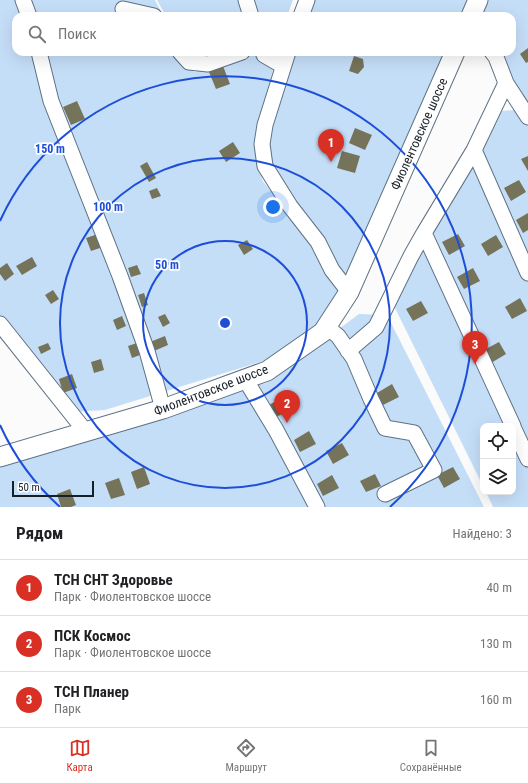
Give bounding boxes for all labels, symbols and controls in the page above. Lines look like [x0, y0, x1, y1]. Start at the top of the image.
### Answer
search box [12, 12, 516, 56]
icon: search [26, 23, 48, 45]
text: Поиск [58, 25, 97, 43]
street label: Фиолентовское шоссе [388, 76, 450, 192]
pin: 1 [318, 129, 344, 162]
text: 150 m [35, 142, 65, 156]
your location [263, 197, 283, 217]
text: 100 m [93, 200, 123, 214]
text: 50 m [155, 258, 179, 272]
centre of rings [218, 316, 232, 330]
pin: 3 [462, 331, 488, 364]
street label: Фиолентовское шоссе [152, 361, 270, 419]
pin: 2 [274, 390, 300, 423]
map controls [480, 423, 516, 495]
button: locate [480, 423, 516, 459]
button: layers [480, 459, 516, 495]
scale bar [12, 479, 94, 498]
text: 50 m [18, 481, 40, 494]
text: Рядом [16, 523, 63, 543]
text: Найдено: 3 [452, 526, 512, 541]
text: ТСН СНТ Здоровье [54, 571, 173, 589]
text: 1 [26, 580, 32, 595]
text: 40 m [486, 580, 512, 595]
text: Парк · Фиолентовское шоссе [54, 589, 211, 604]
text: ПСК Космос [54, 627, 131, 645]
text: 2 [26, 636, 32, 651]
text: 130 m [480, 636, 512, 651]
text: Парк · Фиолентовское шоссе [54, 645, 211, 660]
text: ТСН Планер [54, 683, 129, 701]
text: 3 [26, 692, 32, 707]
text: 160 m [480, 692, 512, 707]
text: Парк [54, 701, 81, 716]
tab: Карта [66, 737, 93, 774]
tab: Маршрут [226, 737, 267, 774]
tab: Сохранённые [400, 737, 462, 774]

